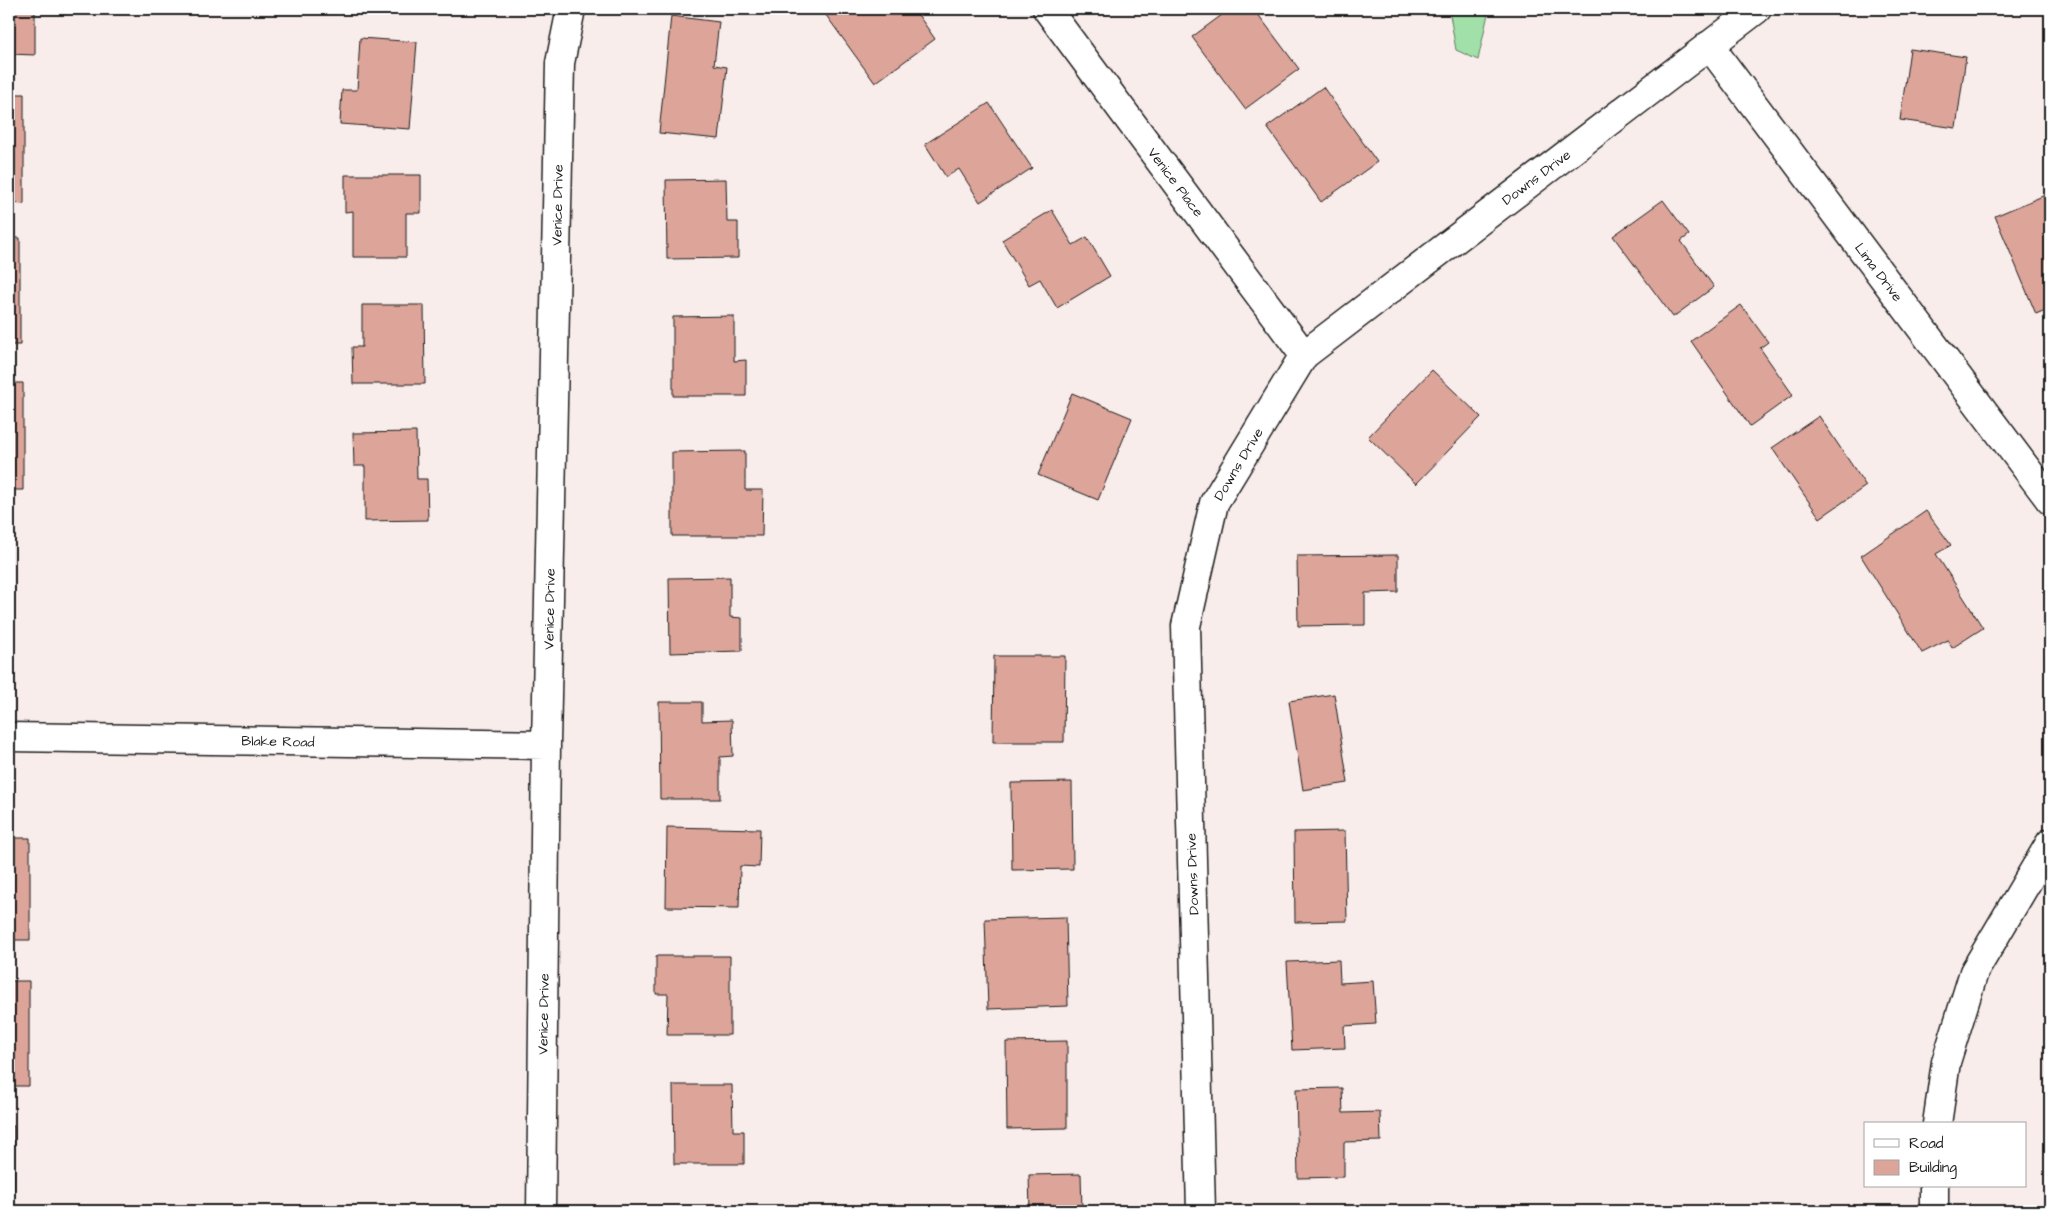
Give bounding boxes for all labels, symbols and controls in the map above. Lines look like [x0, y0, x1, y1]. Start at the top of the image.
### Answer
street label: Venice Place [1142, 144, 1208, 222]
street label: Downs Drive [1498, 145, 1576, 210]
street label: Venice Drive [547, 164, 569, 246]
street label: Lima Drive [1849, 239, 1907, 307]
street label: Downs Drive [1209, 424, 1269, 505]
street label: Venice Drive [539, 568, 561, 650]
street label: Blake Road [241, 731, 315, 753]
street label: Downs Drive [1182, 832, 1204, 915]
street label: Venice Drive [533, 973, 555, 1055]
legend [1864, 1122, 2026, 1188]
text: Road [1909, 1133, 1944, 1154]
text: Building [1909, 1157, 1957, 1179]

